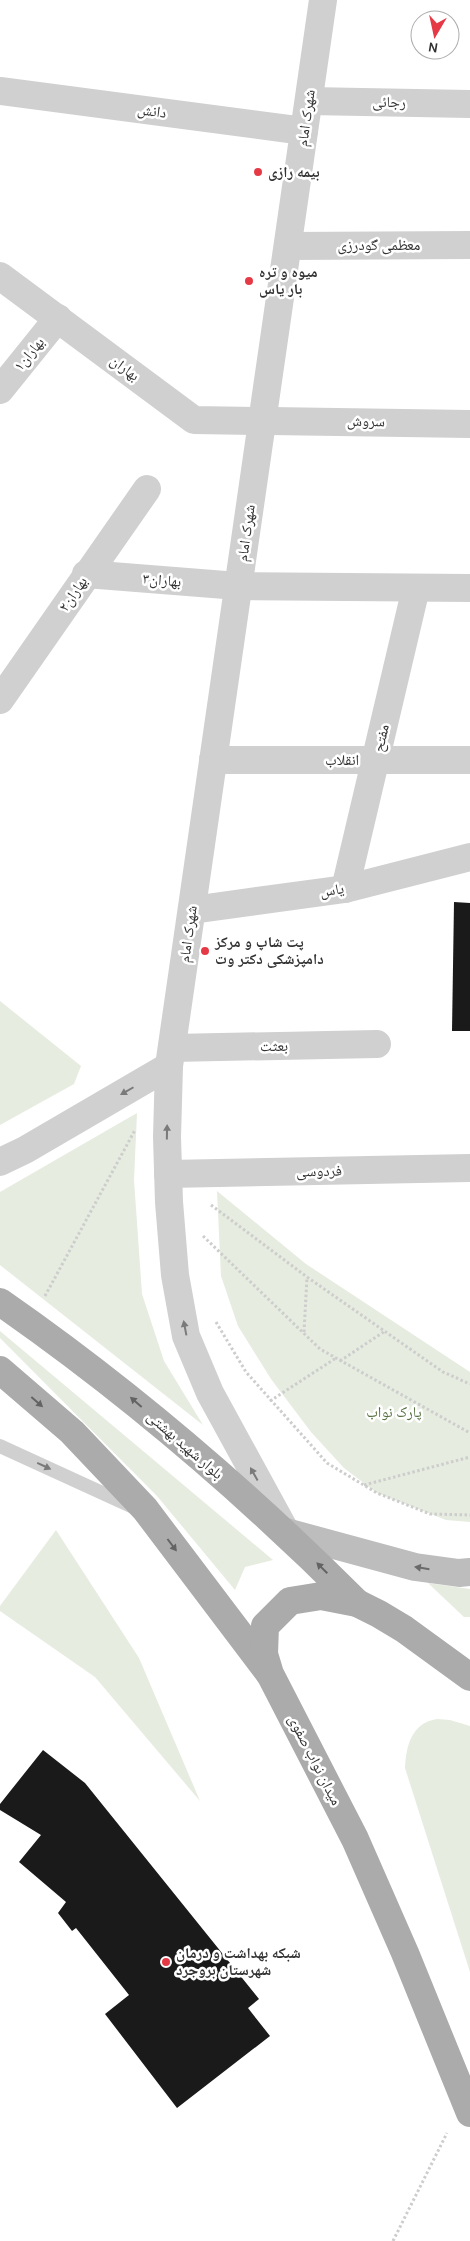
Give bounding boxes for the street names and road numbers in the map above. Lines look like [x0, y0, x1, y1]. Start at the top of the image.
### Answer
street label: شهرک امام [293, 88, 320, 148]
street label: رجائی [372, 93, 406, 112]
street label: دانش [136, 100, 168, 123]
street label: معظمی گودرزی [338, 236, 421, 255]
street label: بهاران۱ [10, 333, 49, 375]
street label: بهاران [106, 351, 143, 386]
street label: سروش [347, 412, 385, 431]
street label: شهرک امام [233, 503, 260, 563]
street label: بهاران۳ [142, 569, 182, 592]
street label: بهاران۲ [55, 573, 92, 616]
street label: مفتح [369, 722, 394, 754]
street label: انقلاب [325, 751, 359, 769]
street label: یاس [319, 879, 346, 902]
street label: شهرک امام [175, 904, 202, 964]
street label: بعثت [260, 1037, 288, 1055]
street label: فردوسی [296, 1162, 342, 1181]
street label: بلوار شهید بهشتی [143, 1407, 227, 1484]
street label: میدان نواب صفوی [284, 1712, 346, 1809]

